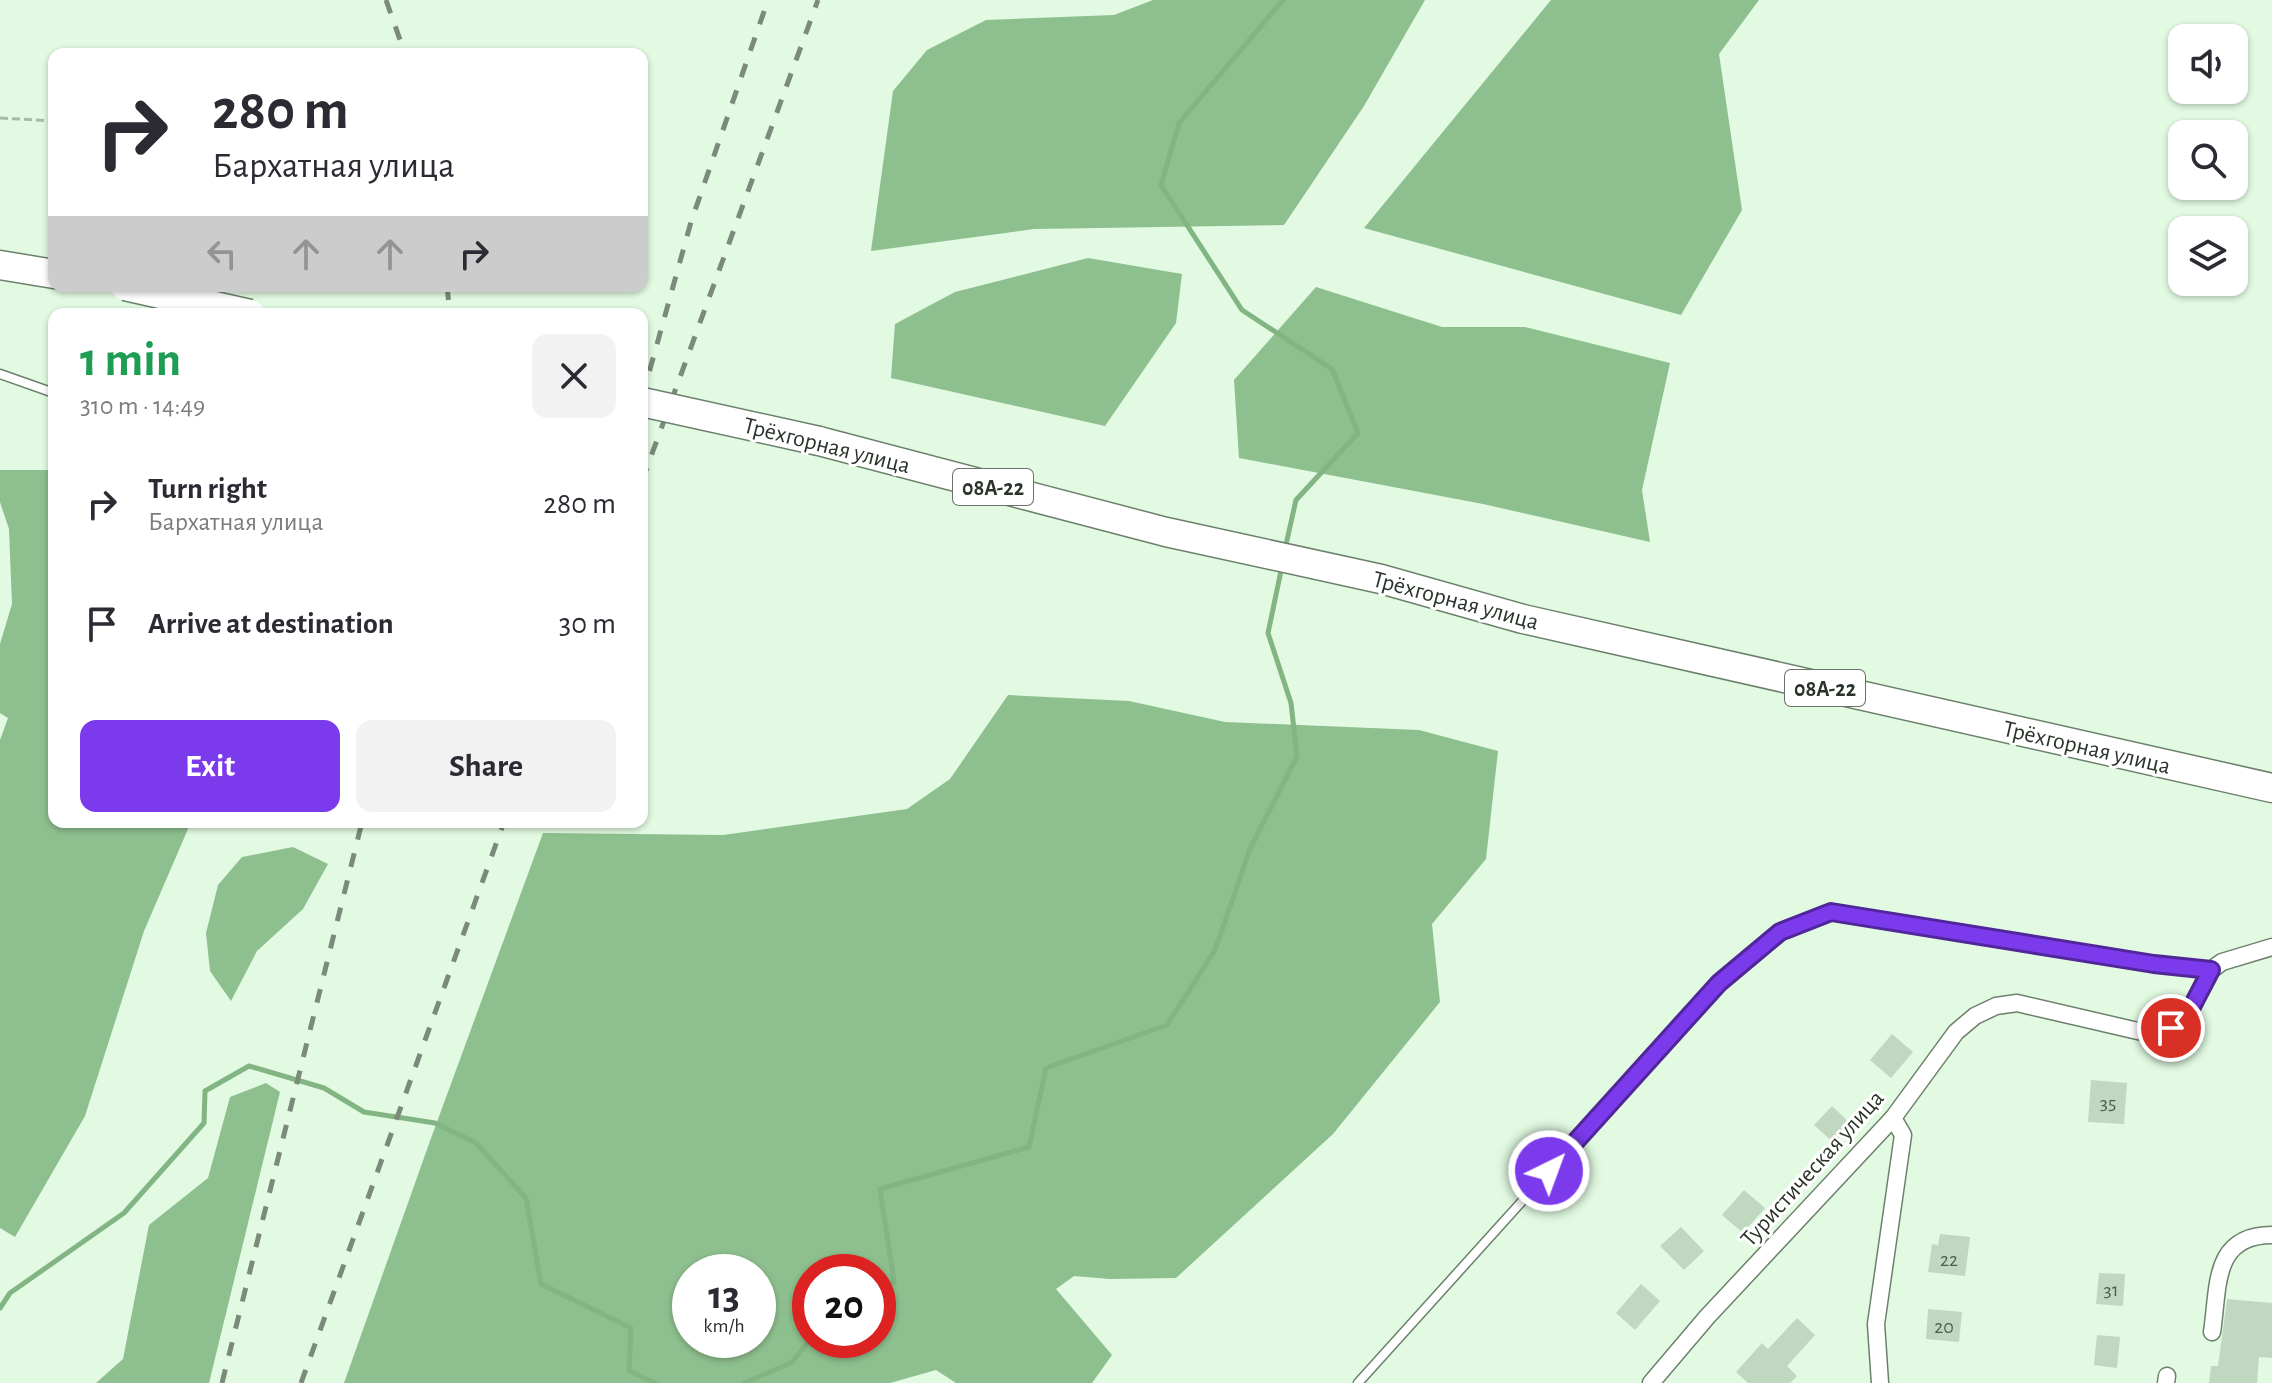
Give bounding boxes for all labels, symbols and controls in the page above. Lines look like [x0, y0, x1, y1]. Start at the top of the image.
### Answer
map controls [2168, 24, 2248, 296]
button: sound [2168, 24, 2248, 104]
icon: right [80, 80, 184, 184]
text: 280 m [212, 83, 349, 139]
button: search [2168, 120, 2248, 200]
text: Бархатная улица [212, 148, 455, 184]
button: layers [2168, 216, 2248, 296]
icon: left [200, 232, 244, 276]
icon: ahead [284, 232, 328, 276]
icon: ahead [368, 232, 412, 276]
icon: right [452, 232, 496, 276]
button: close [532, 334, 616, 418]
text: 1 min [80, 337, 181, 385]
text: 310 m · 14:49 [80, 393, 205, 419]
street label: Трёхгорная улица [741, 414, 913, 478]
road number: 08А-22 [953, 469, 1033, 505]
text: Turn right [148, 474, 267, 504]
icon: right [80, 482, 124, 526]
text: 280 m [543, 489, 616, 519]
text: Бархатная улица [148, 509, 323, 535]
street label: Трёхгорная улица [1370, 567, 1541, 635]
icon: arrive [80, 602, 124, 646]
text: Arrive at destination [148, 609, 394, 639]
text: 30 m [559, 609, 616, 639]
road number: 08А-22 [1785, 670, 1865, 706]
street label: Трёхгорная улица [2001, 717, 2173, 779]
button: Exit [80, 720, 340, 812]
button: Share [356, 720, 616, 812]
pin [2137, 994, 2205, 1062]
icon: arrive [2149, 1006, 2193, 1050]
street label: Туристическая улица [1737, 1086, 1889, 1251]
house number: 35 [2100, 1093, 2116, 1113]
position arrow [1507, 1129, 1591, 1213]
house number: 22 [1940, 1250, 1958, 1270]
speed limit sign: 20 [792, 1254, 896, 1358]
text: 13 [708, 1276, 740, 1316]
house number: 31 [2103, 1280, 2119, 1300]
text: km/h [703, 1316, 745, 1336]
house number: 20 [1934, 1317, 1954, 1337]

